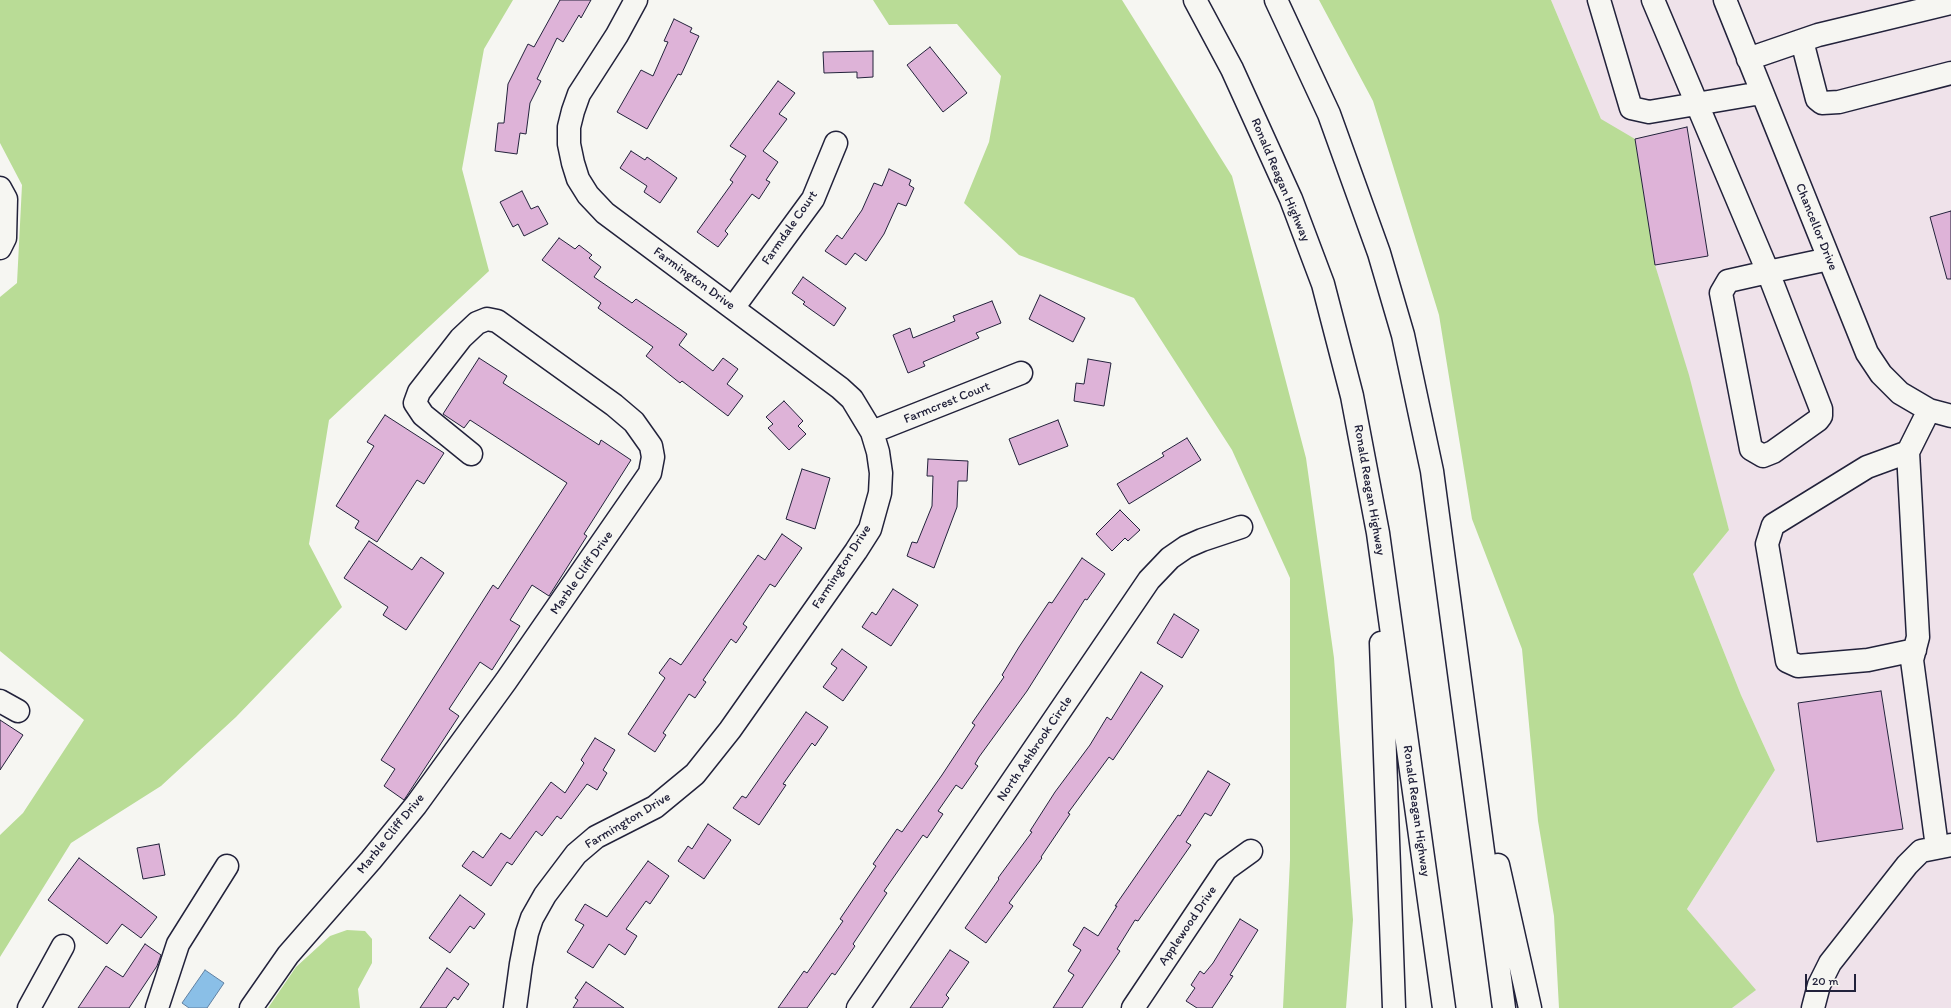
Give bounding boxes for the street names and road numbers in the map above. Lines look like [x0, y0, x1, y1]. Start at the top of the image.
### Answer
street label: Ronald Reagan Highway [1247, 116, 1313, 244]
street label: Chancellor Drive [1791, 181, 1841, 273]
street label: Farmdale Court [759, 188, 821, 268]
street label: Farmington Drive [650, 244, 738, 314]
street label: Farmcrest Court [902, 379, 992, 427]
street label: Ronald Reagan Highway [1350, 423, 1388, 557]
street label: Farmington Drive [809, 522, 875, 612]
street label: Marble Cliff Drive [547, 528, 617, 618]
street label: North Ashbrook Circle [994, 693, 1076, 805]
street label: Ronald Reagan Highway [1399, 744, 1433, 878]
street label: Farmington Drive [582, 789, 674, 853]
street label: Marble Cliff Drive [354, 791, 428, 877]
street label: Applewood Drive [1156, 883, 1220, 969]

